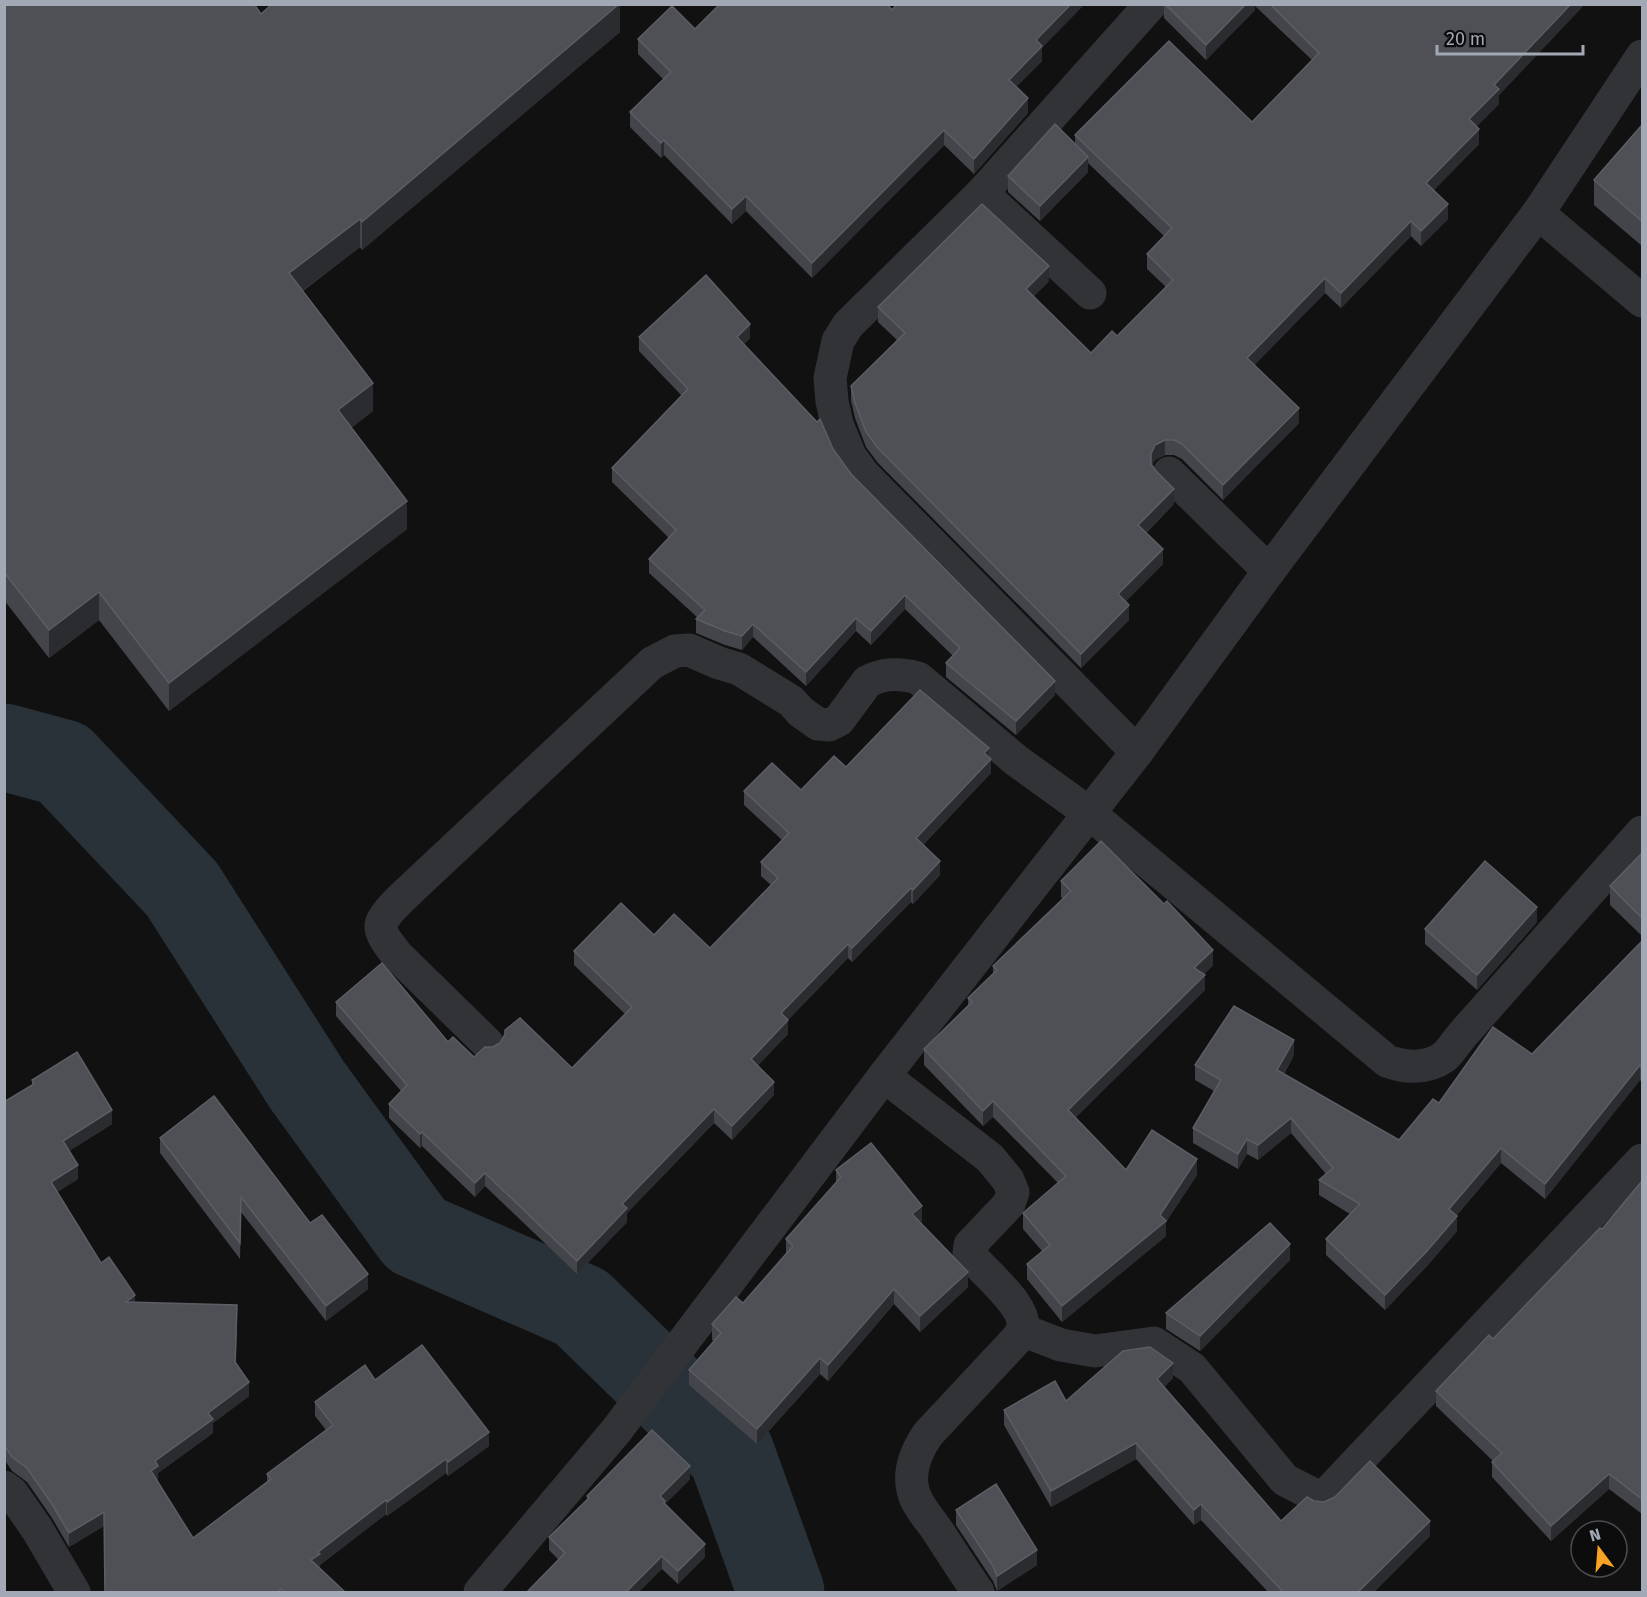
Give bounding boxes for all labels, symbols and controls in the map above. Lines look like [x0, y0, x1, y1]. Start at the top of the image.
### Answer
scale bar [1437, 18, 1582, 56]
text: 20 m [1446, 28, 1485, 50]
north arrow [1569, 1519, 1629, 1579]
text: N [1587, 1524, 1603, 1546]

